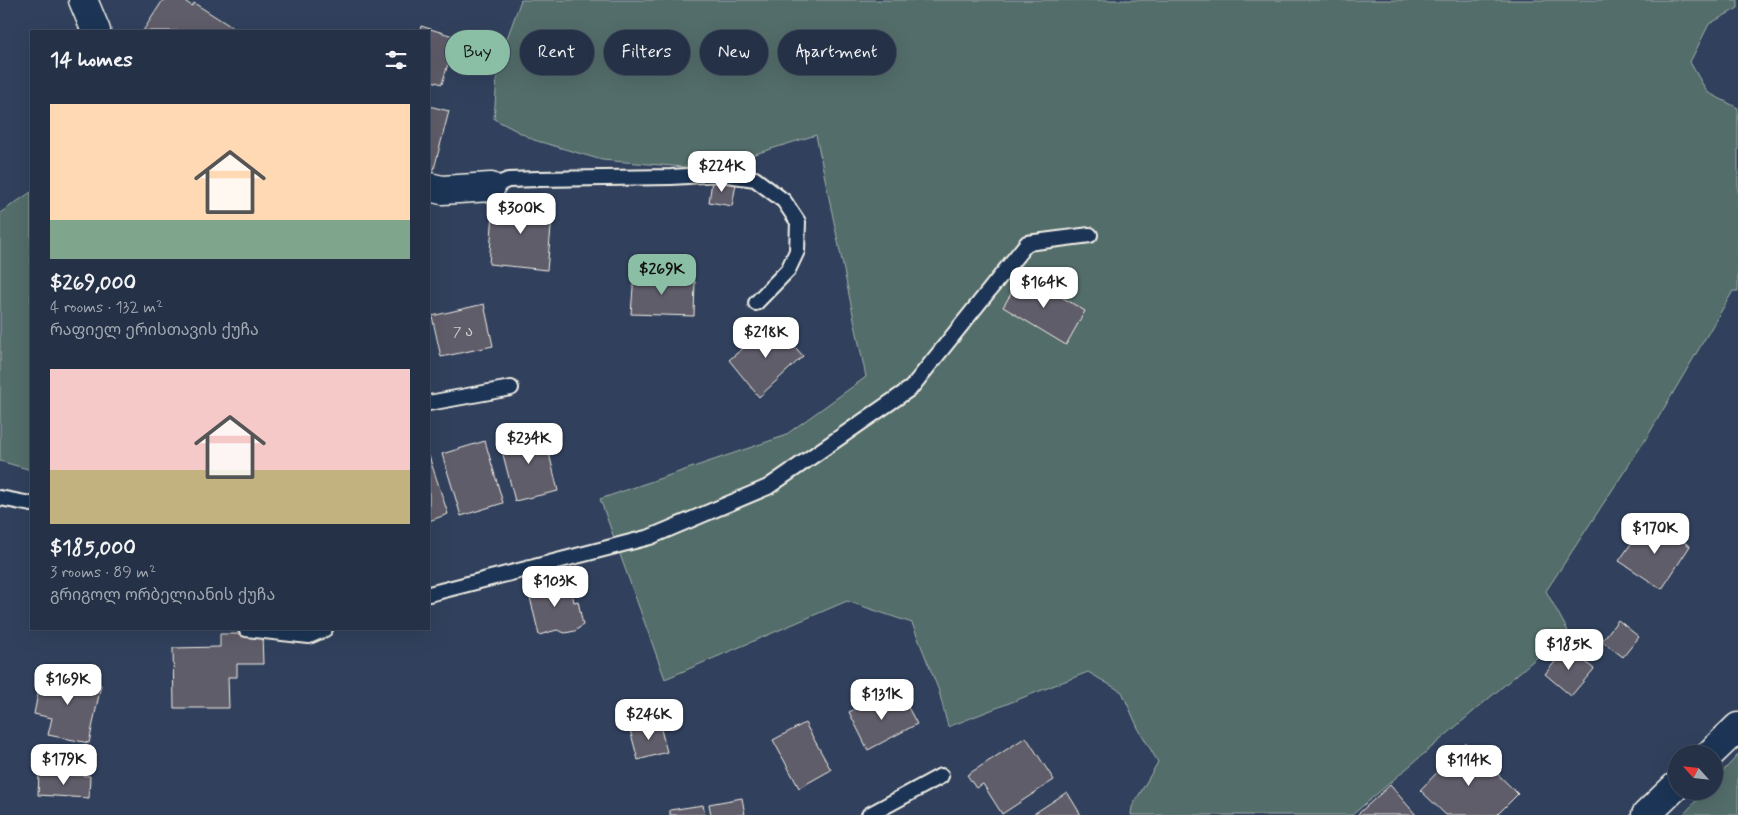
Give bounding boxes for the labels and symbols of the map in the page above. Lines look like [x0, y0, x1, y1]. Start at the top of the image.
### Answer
pin: $224K [687, 150, 757, 193]
pin: $300K [486, 192, 556, 235]
pin: $269K [627, 254, 697, 296]
pin: $164K [1009, 266, 1079, 309]
pin: $218K [731, 316, 801, 359]
house number: 7 ა [453, 323, 473, 341]
pin: $234K [494, 422, 564, 465]
pin: $170K [1620, 512, 1690, 555]
pin: $103K [520, 566, 590, 608]
pin: $185K [1534, 628, 1604, 671]
pin: $169K [33, 664, 103, 706]
pin: $131K [847, 678, 917, 721]
pin: $246K [614, 698, 684, 741]
pin: $179K [29, 744, 99, 786]
pin: $114K [1434, 744, 1504, 787]
north arrow [1668, 745, 1722, 800]

